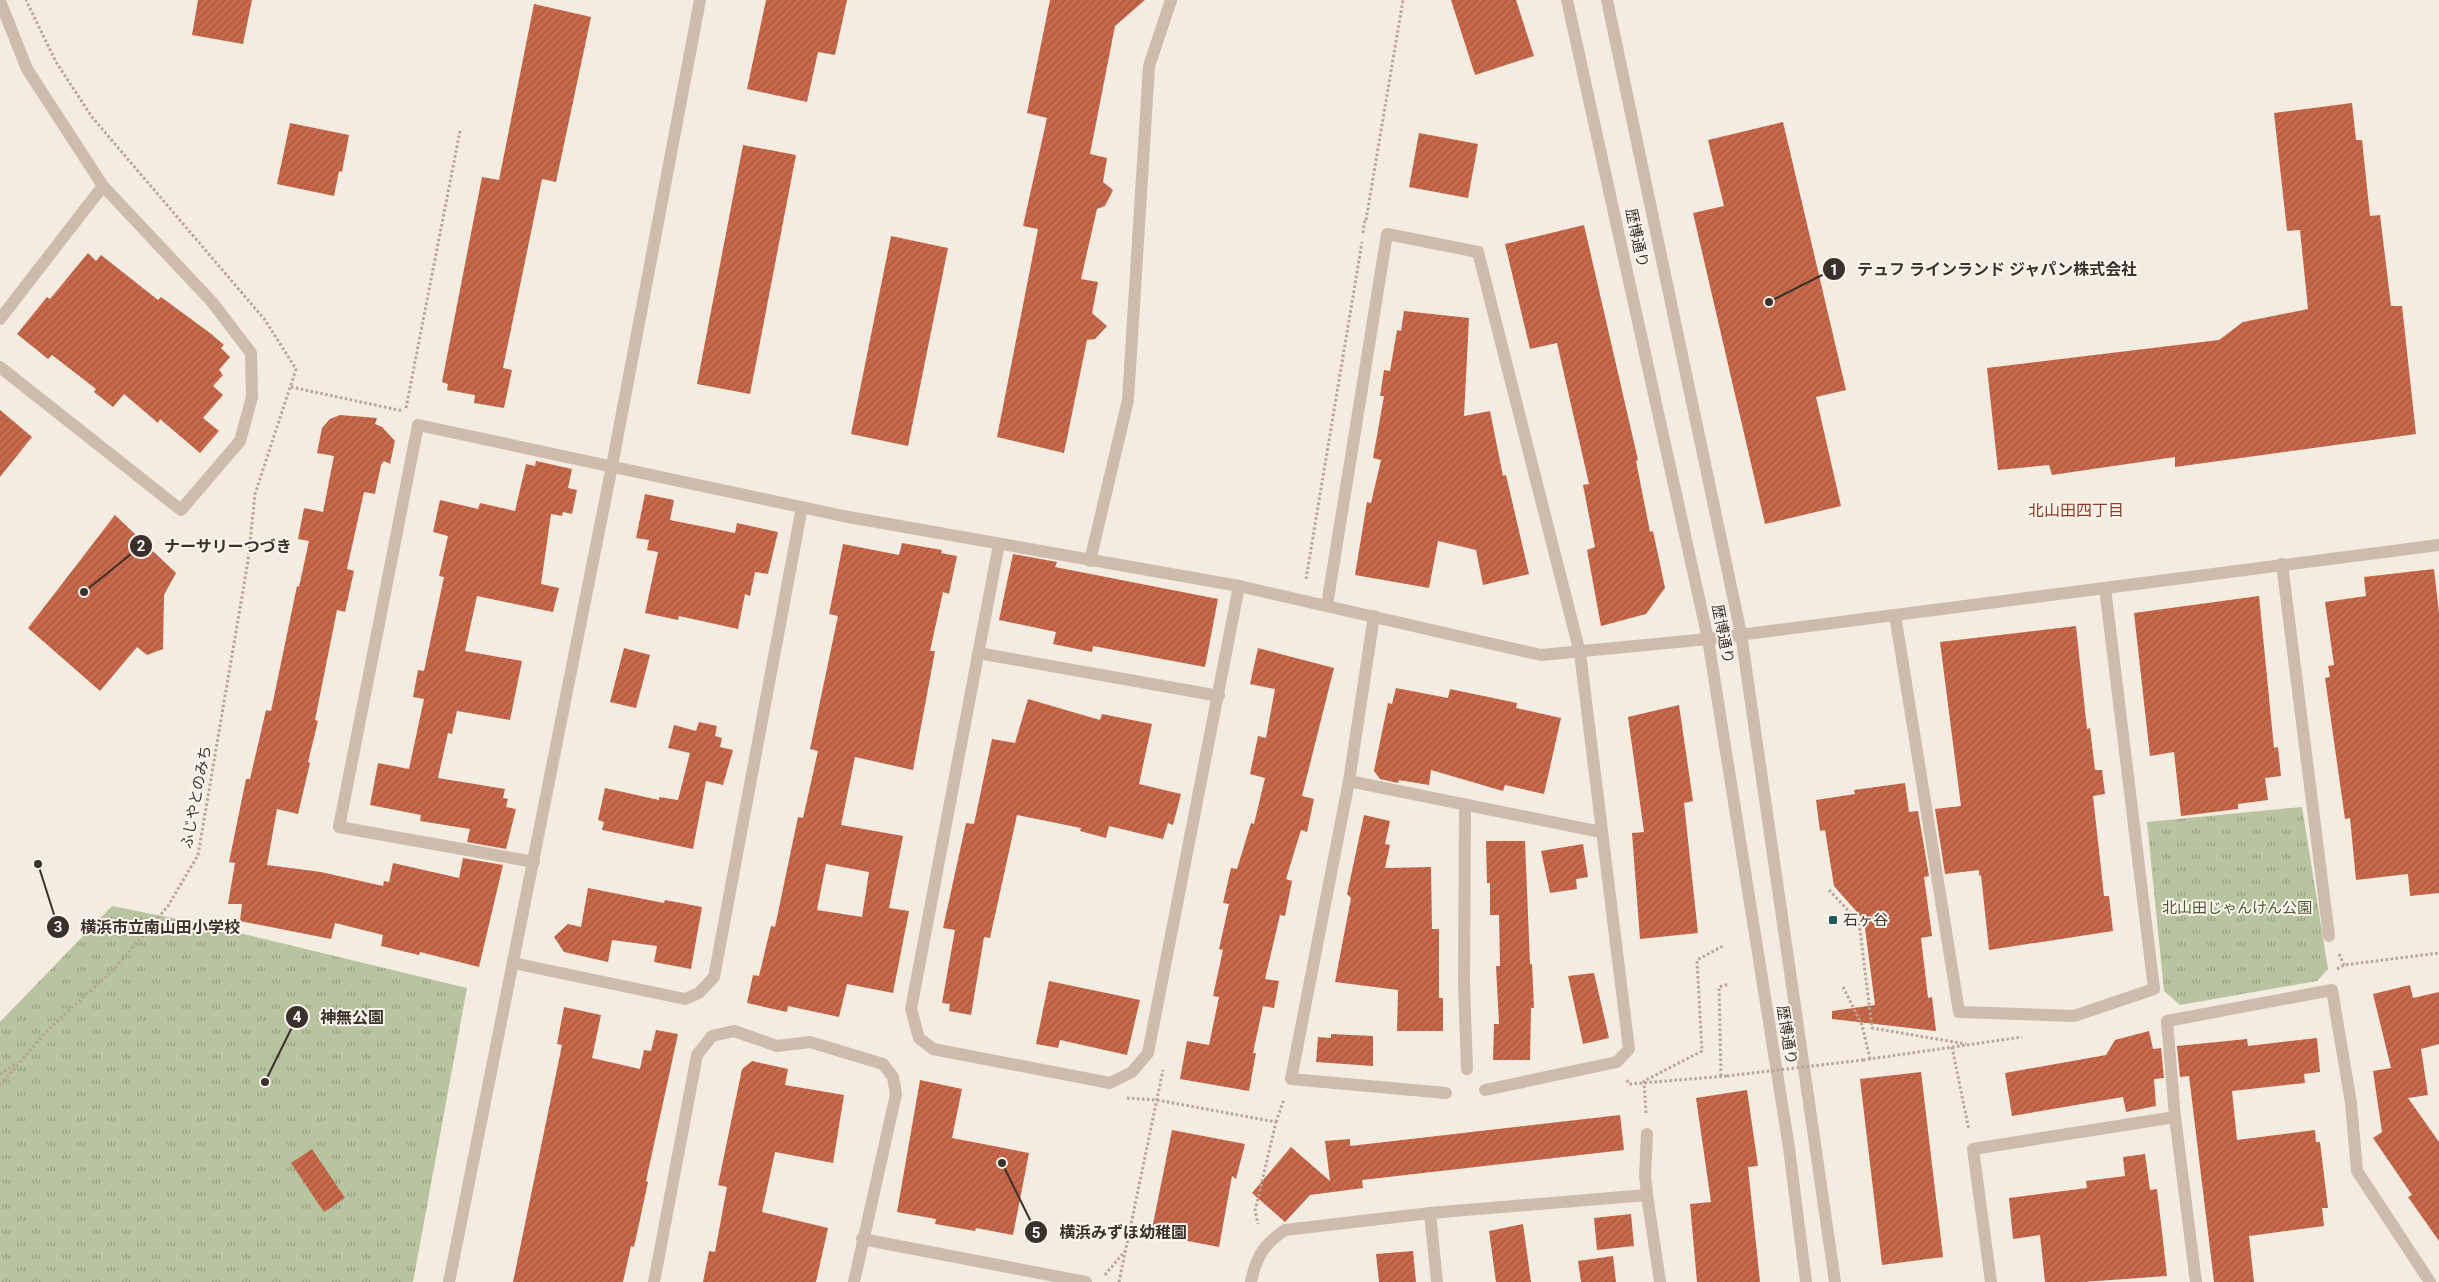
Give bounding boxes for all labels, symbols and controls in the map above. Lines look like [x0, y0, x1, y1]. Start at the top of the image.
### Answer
street label: 歴博通り [1622, 207, 1652, 269]
callout: テュフ ラインランド ジャパン株式会社 [1822, 254, 2147, 285]
text: テュフ ラインランド ジャパン株式会社 [1857, 260, 2137, 279]
text: 1 [1830, 261, 1838, 279]
district label: 北山田四丁目 [2028, 501, 2124, 520]
callout: ナーサリーつづき [129, 531, 302, 562]
text: 2 [137, 537, 146, 555]
text: ナーサリーつづき [164, 537, 292, 556]
street label: 歴博通り [1708, 603, 1738, 665]
street label: ふじやとのみち [177, 744, 215, 850]
park label: 北山田じゃんけん公園 [2162, 899, 2312, 917]
place label: 石ヶ谷 [1843, 911, 1888, 929]
callout: 横浜市立南山田小学校 [45, 912, 250, 943]
marker: 石ヶ谷 [1827, 914, 1839, 926]
text: 3 [54, 918, 62, 936]
text: 横浜市立南山田小学校 [80, 918, 240, 937]
callout: 神無公園 [285, 1002, 394, 1033]
street label: 歴博通り [1773, 1004, 1801, 1066]
text: 4 [293, 1008, 302, 1026]
text: 神無公園 [320, 1008, 384, 1027]
callout: 横浜みずほ幼稚園 [1024, 1217, 1197, 1248]
text: 横浜みずほ幼稚園 [1059, 1223, 1187, 1242]
text: 5 [1032, 1224, 1040, 1242]

